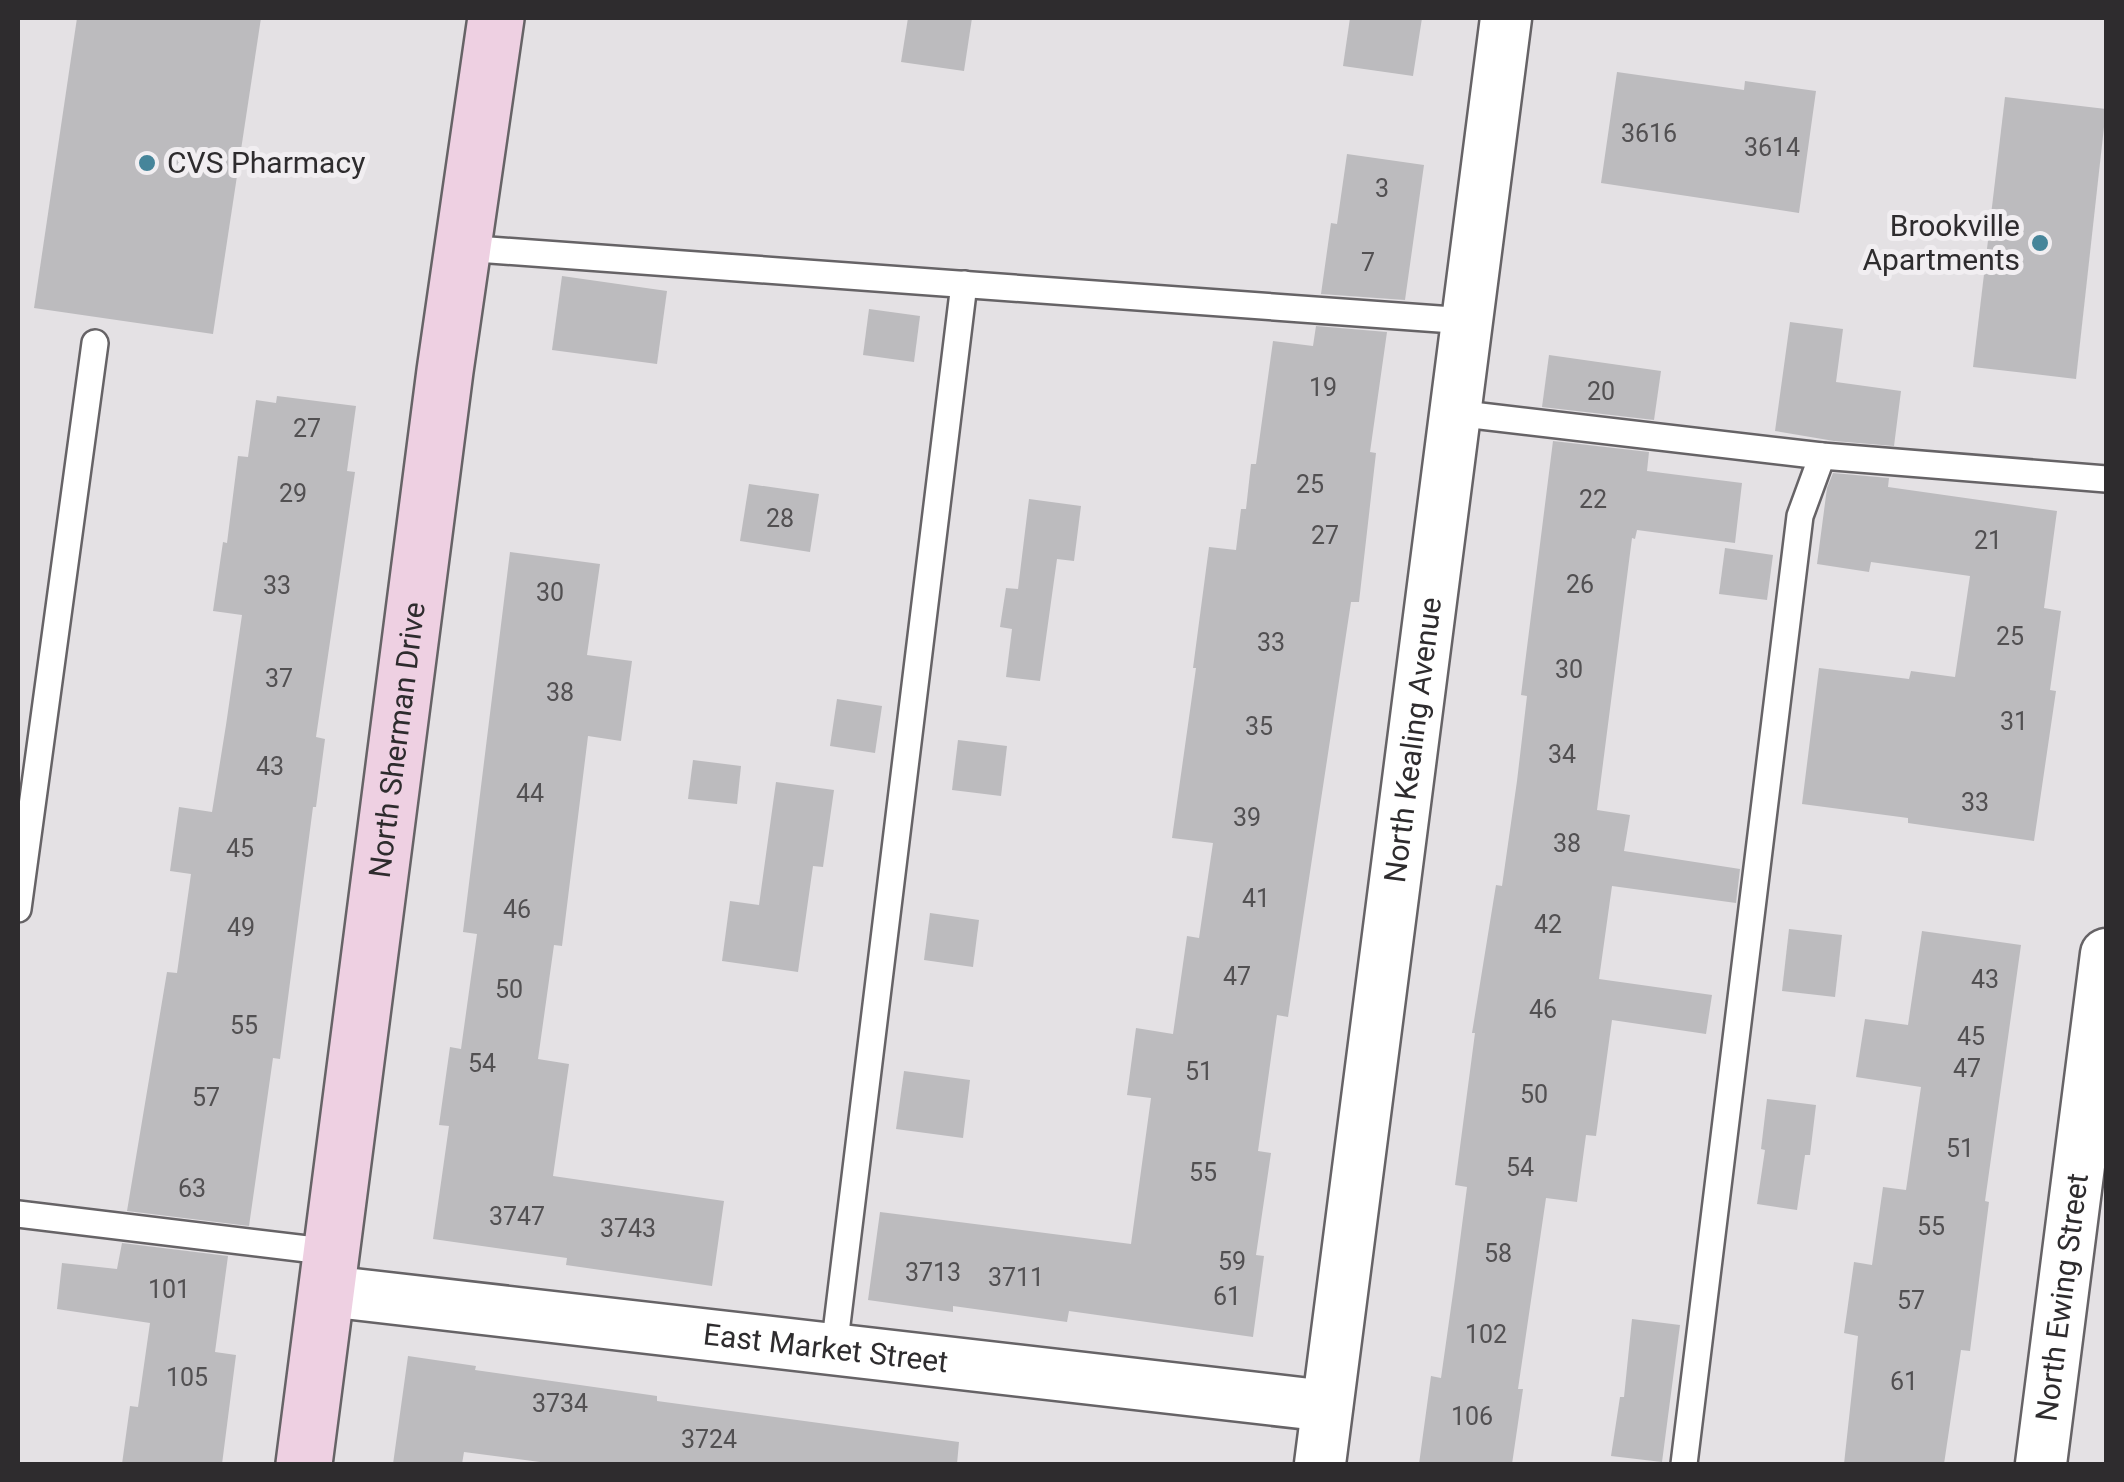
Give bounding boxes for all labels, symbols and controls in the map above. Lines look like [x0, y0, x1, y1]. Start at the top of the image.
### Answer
house number: 3616 [1621, 119, 1677, 148]
house number: 3614 [1744, 133, 1800, 162]
place label: CVS Pharmacy [167, 145, 365, 180]
marker: CVS Pharmacy [136, 152, 158, 174]
house number: 3 [1375, 174, 1389, 203]
place label: Brookville Apartments [1862, 208, 2020, 277]
marker: Brookville Apartments [2029, 232, 2051, 254]
house number: 7 [1361, 248, 1375, 277]
house number: 19 [1309, 373, 1337, 402]
house number: 20 [1587, 377, 1615, 406]
house number: 27 [293, 414, 321, 443]
house number: 25 [1296, 470, 1324, 499]
house number: 29 [279, 479, 307, 508]
house number: 22 [1579, 485, 1607, 514]
house number: 28 [766, 504, 794, 533]
house number: 27 [1311, 521, 1339, 550]
house number: 21 [1974, 526, 2002, 555]
house number: 26 [1566, 570, 1594, 599]
house number: 33 [263, 571, 291, 600]
house number: 30 [536, 578, 564, 607]
street label: North Kealing Avenue [1377, 595, 1448, 885]
street label: North Sherman Drive [362, 600, 432, 880]
house number: 25 [1996, 622, 2024, 651]
house number: 33 [1257, 628, 1285, 657]
house number: 30 [1555, 655, 1583, 684]
house number: 37 [265, 664, 293, 693]
house number: 38 [546, 678, 574, 707]
house number: 31 [2000, 707, 2028, 736]
house number: 35 [1245, 712, 1273, 741]
house number: 34 [1548, 740, 1576, 769]
house number: 43 [256, 752, 284, 781]
house number: 44 [516, 779, 544, 808]
house number: 33 [1961, 788, 1989, 817]
house number: 39 [1233, 803, 1261, 832]
house number: 38 [1553, 829, 1581, 858]
house number: 45 [226, 834, 254, 863]
house number: 41 [1242, 884, 1270, 913]
house number: 46 [503, 895, 531, 924]
house number: 42 [1534, 910, 1562, 939]
house number: 49 [227, 913, 255, 942]
house number: 47 [1223, 962, 1251, 991]
house number: 43 [1971, 965, 1999, 994]
house number: 50 [495, 975, 523, 1004]
house number: 46 [1529, 995, 1557, 1024]
house number: 55 [230, 1011, 258, 1040]
house number: 45 [1957, 1022, 1985, 1051]
house number: 54 [468, 1049, 496, 1078]
house number: 47 [1953, 1054, 1981, 1083]
house number: 51 [1185, 1057, 1213, 1086]
house number: 50 [1520, 1080, 1548, 1109]
house number: 57 [192, 1083, 220, 1112]
house number: 51 [1946, 1134, 1974, 1163]
house number: 54 [1506, 1153, 1534, 1182]
house number: 55 [1189, 1158, 1217, 1187]
street label: North Ewing Street [2029, 1171, 2095, 1423]
house number: 63 [178, 1174, 206, 1203]
house number: 3747 [489, 1202, 545, 1231]
house number: 55 [1917, 1212, 1945, 1241]
house number: 3743 [600, 1214, 656, 1243]
house number: 58 [1484, 1239, 1512, 1268]
house number: 59 [1218, 1247, 1246, 1276]
house number: 3713 [905, 1258, 961, 1287]
house number: 3711 [988, 1263, 1044, 1292]
house number: 101 [148, 1275, 190, 1304]
house number: 61 [1213, 1282, 1241, 1311]
house number: 57 [1897, 1286, 1925, 1315]
street label: East Market Street [701, 1316, 950, 1379]
house number: 102 [1465, 1320, 1507, 1349]
house number: 105 [166, 1363, 208, 1392]
house number: 61 [1890, 1367, 1918, 1396]
house number: 3734 [532, 1389, 588, 1418]
house number: 106 [1451, 1402, 1493, 1431]
house number: 3724 [681, 1425, 737, 1454]

